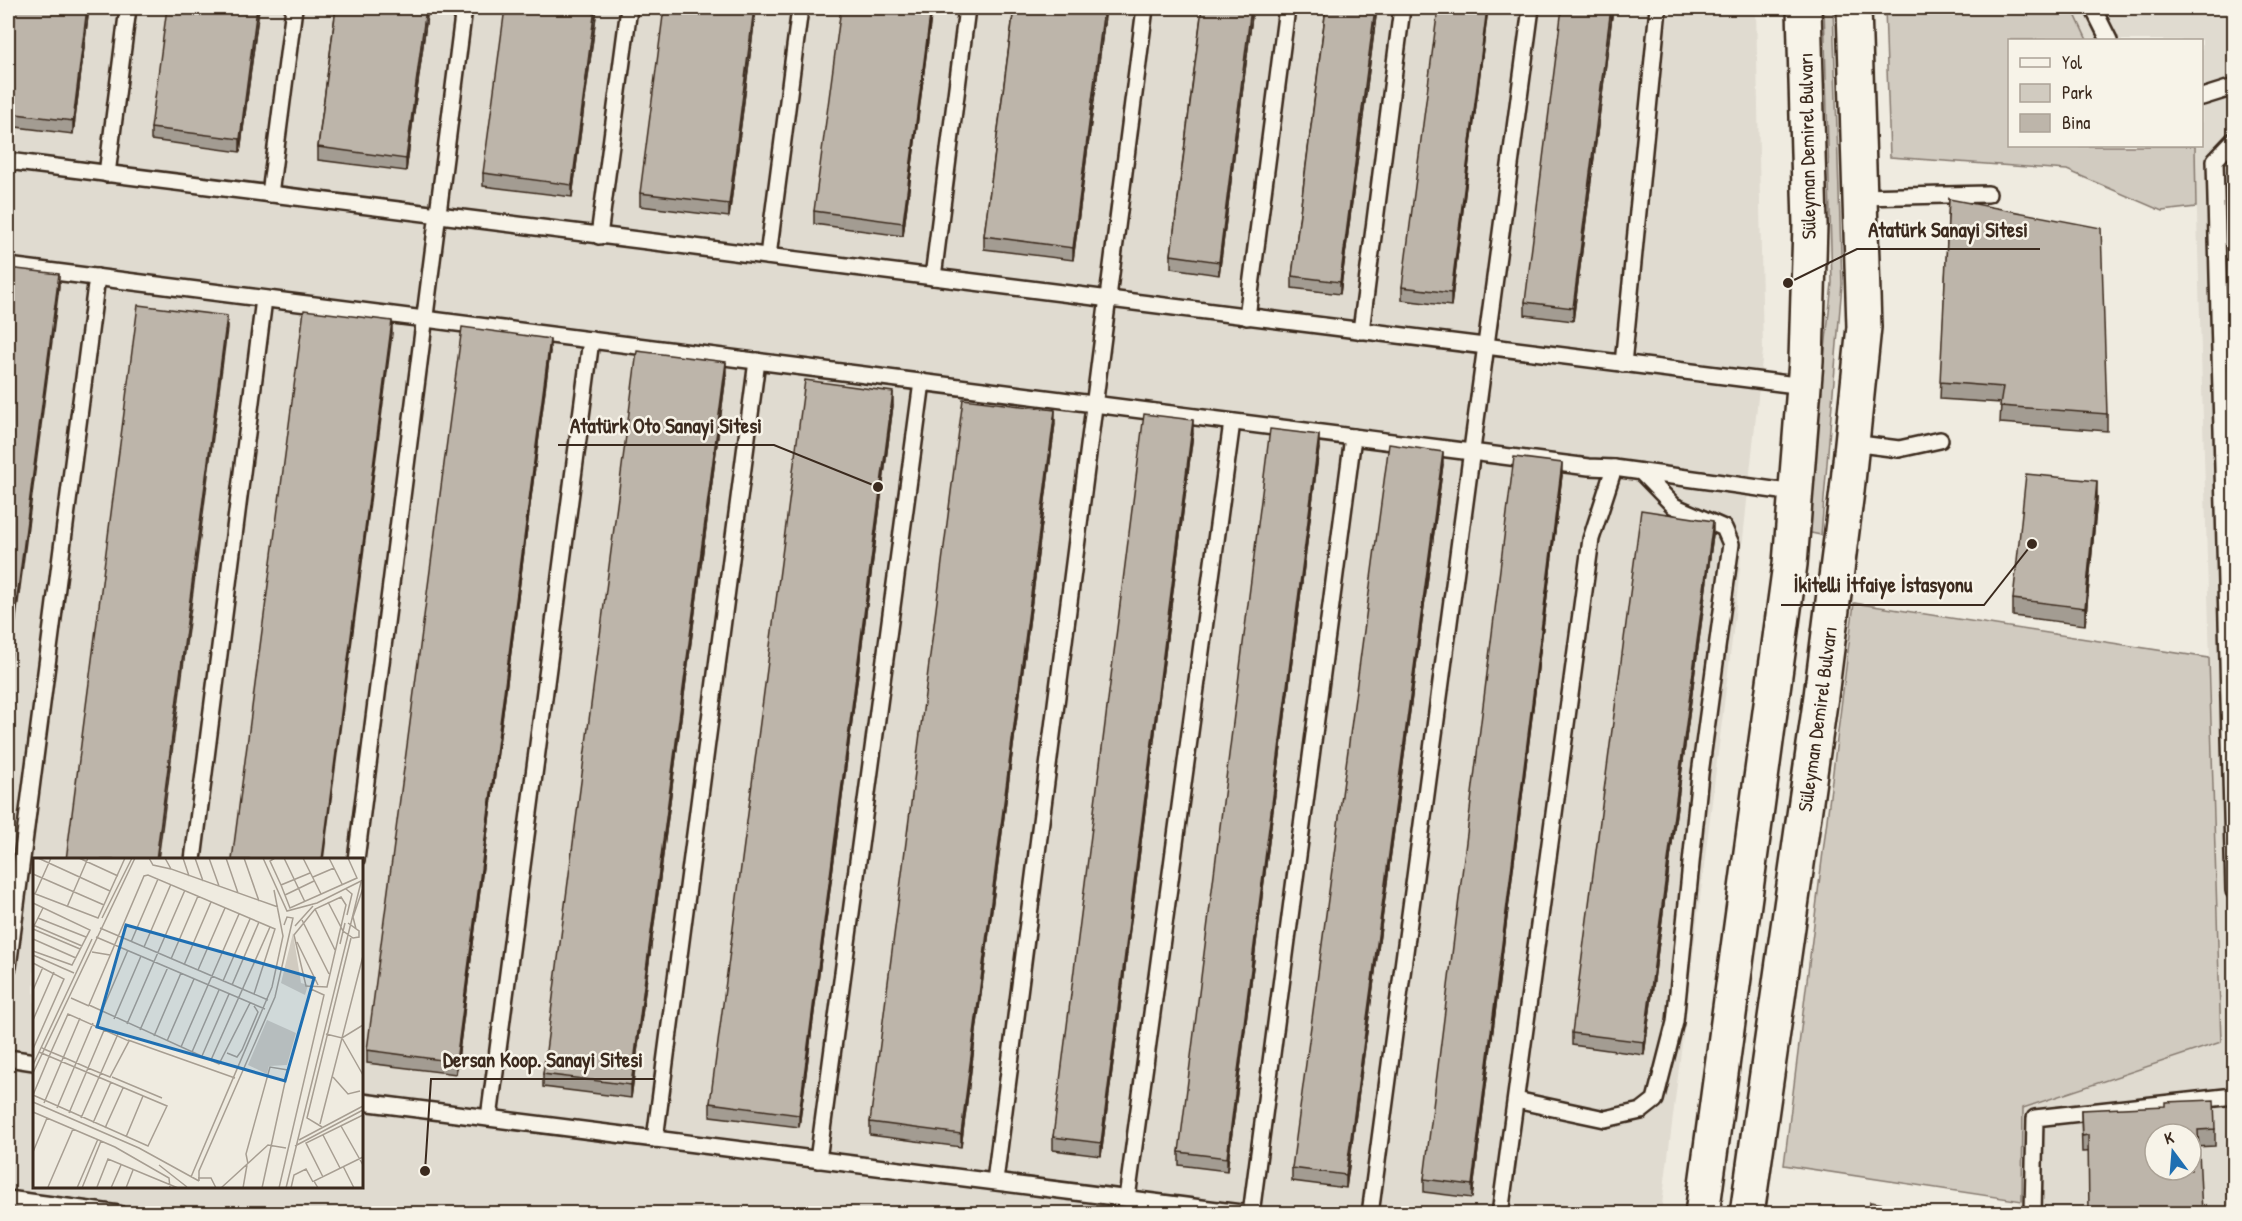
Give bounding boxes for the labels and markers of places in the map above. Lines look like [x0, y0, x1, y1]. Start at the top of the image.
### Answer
callout: Atatürk Sanayi Sitesi [1857, 210, 2040, 249]
callout: Atatürk Oto Sanayi Sitesi [558, 406, 774, 445]
callout: İkitelli İtfaiye İstasyonu [1781, 566, 1984, 605]
callout: Dersan Koop. Sanayi Sitesi [431, 1040, 655, 1079]

